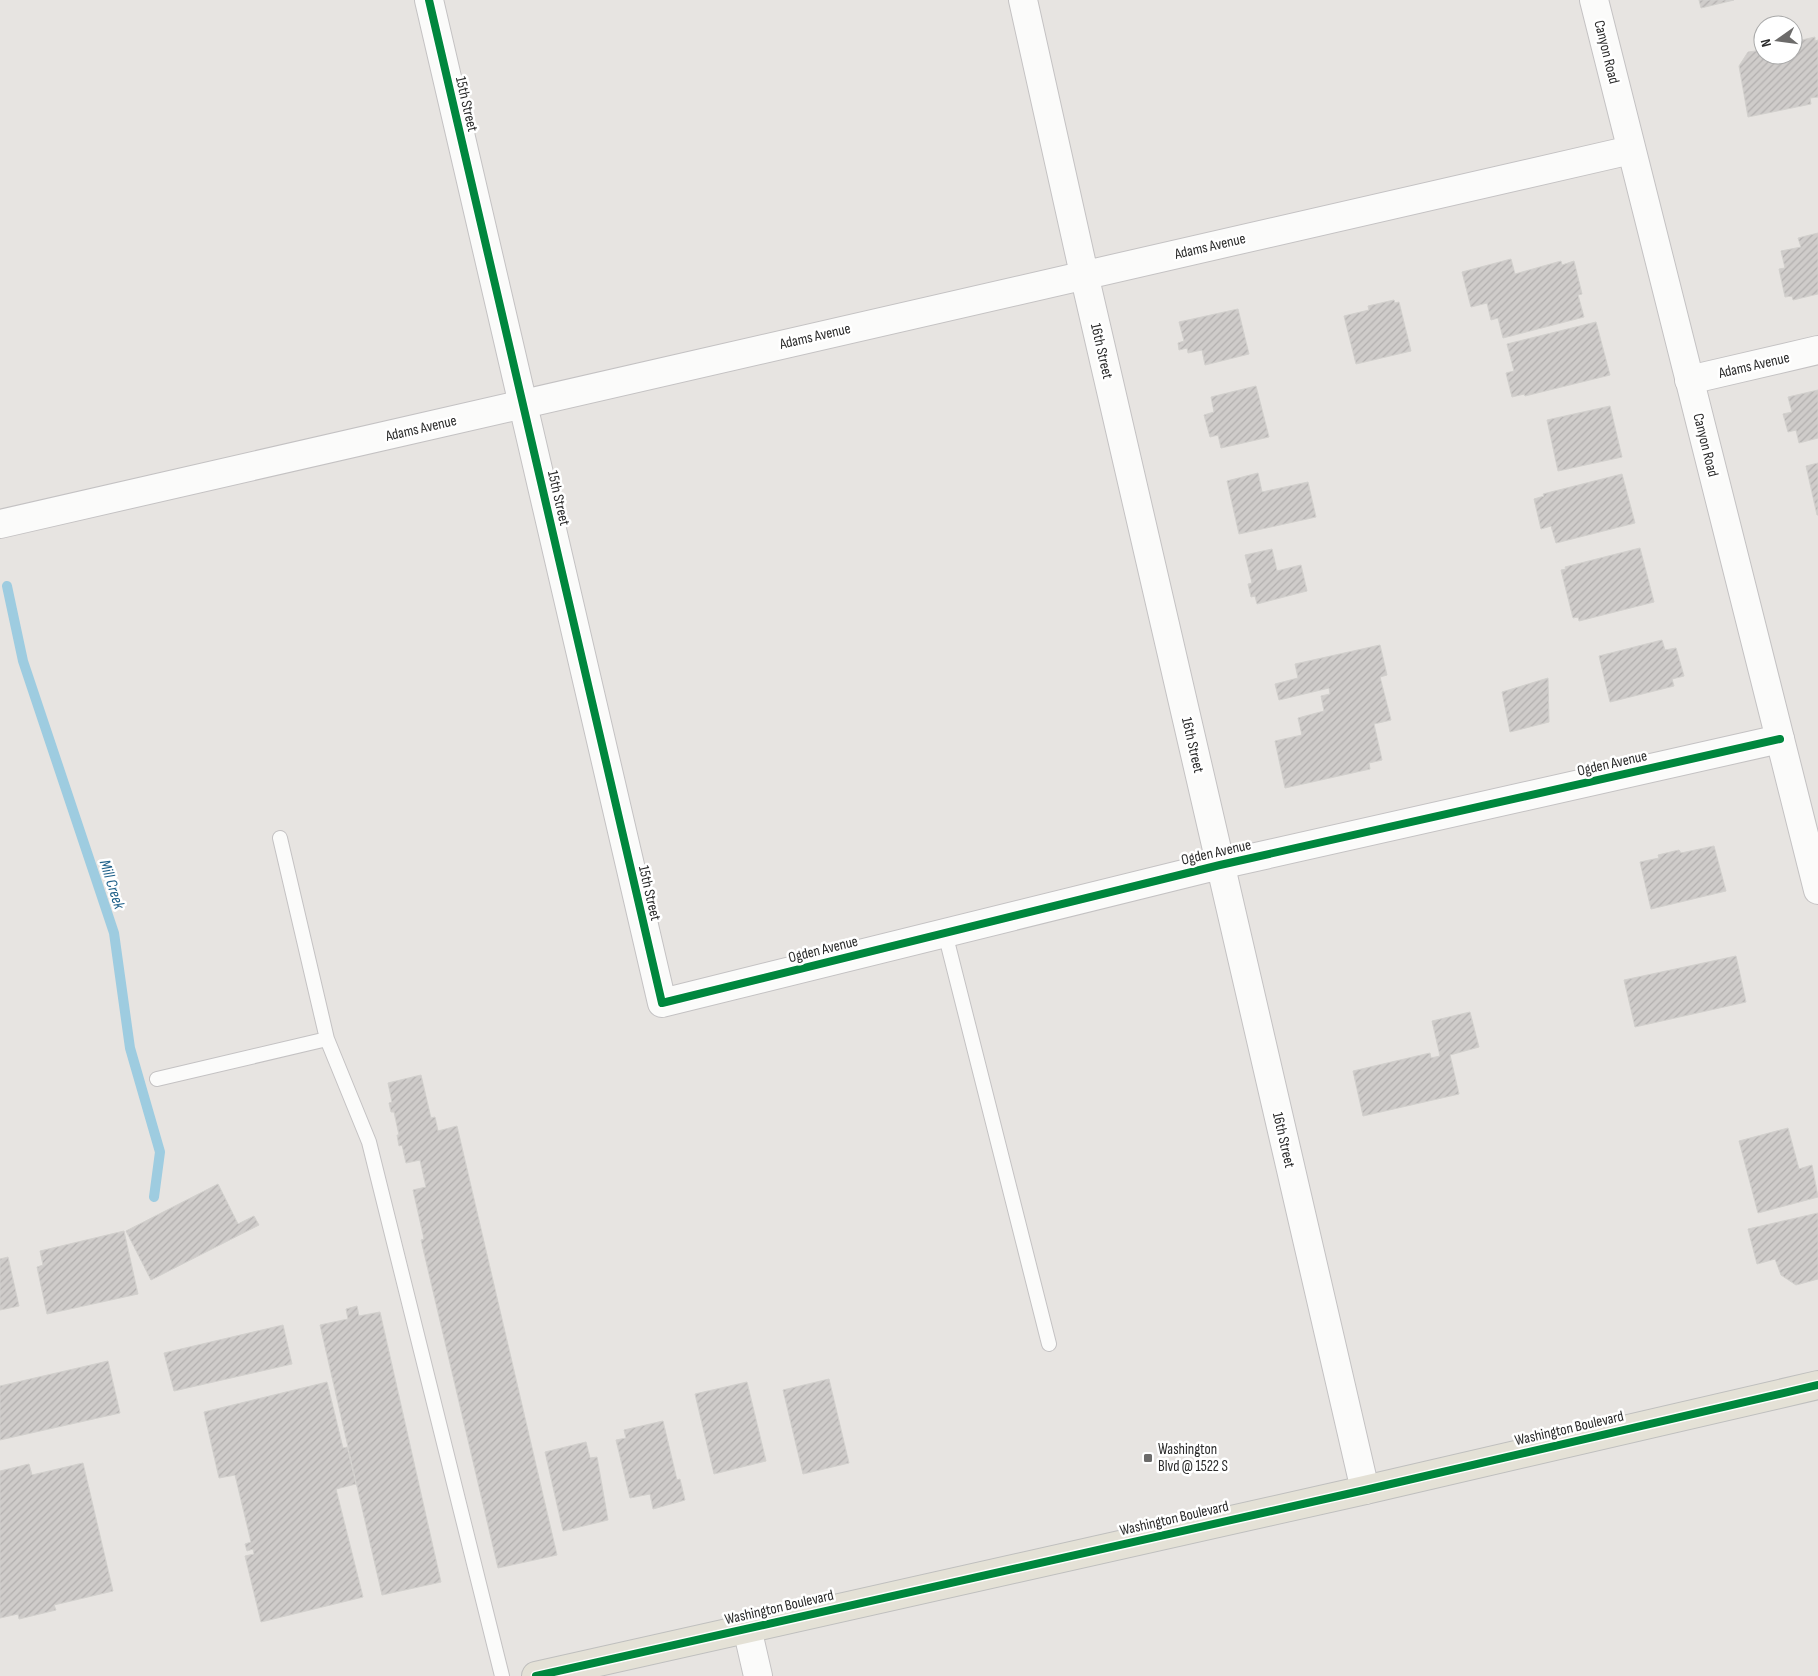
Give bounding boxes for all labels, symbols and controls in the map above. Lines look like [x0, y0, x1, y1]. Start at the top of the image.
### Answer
north arrow [1753, 15, 1803, 65]
street label: Canyon Road [1589, 18, 1624, 86]
text: N [1757, 37, 1775, 49]
street label: 15th Street [451, 75, 482, 134]
street label: Adams Avenue [1172, 229, 1247, 264]
street label: Adams Avenue [777, 319, 852, 354]
street label: 16th Street [1086, 321, 1117, 381]
street label: Adams Avenue [1716, 348, 1791, 383]
street label: Adams Avenue [383, 411, 458, 446]
street label: Canyon Road [1688, 411, 1723, 479]
street label: 15th Street [543, 469, 574, 528]
street label: 16th Street [1177, 715, 1208, 775]
street label: Ogden Avenue [1575, 746, 1649, 781]
street label: Ogden Avenue [1179, 835, 1253, 870]
water label: Mill Creek [95, 857, 129, 913]
street label: 15th Street [634, 864, 665, 923]
street label: Ogden Avenue [786, 932, 860, 967]
street label: 16th Street [1268, 1110, 1299, 1170]
street label: Washington Boulevard [1513, 1407, 1625, 1450]
place label: Washington Blvd @ 1522 S [1158, 1440, 1228, 1476]
marker: Washington Blvd @ 1522 S [1142, 1452, 1154, 1464]
street label: Washington Boulevard [1118, 1497, 1230, 1540]
street label: Washington Boulevard [723, 1586, 835, 1629]

